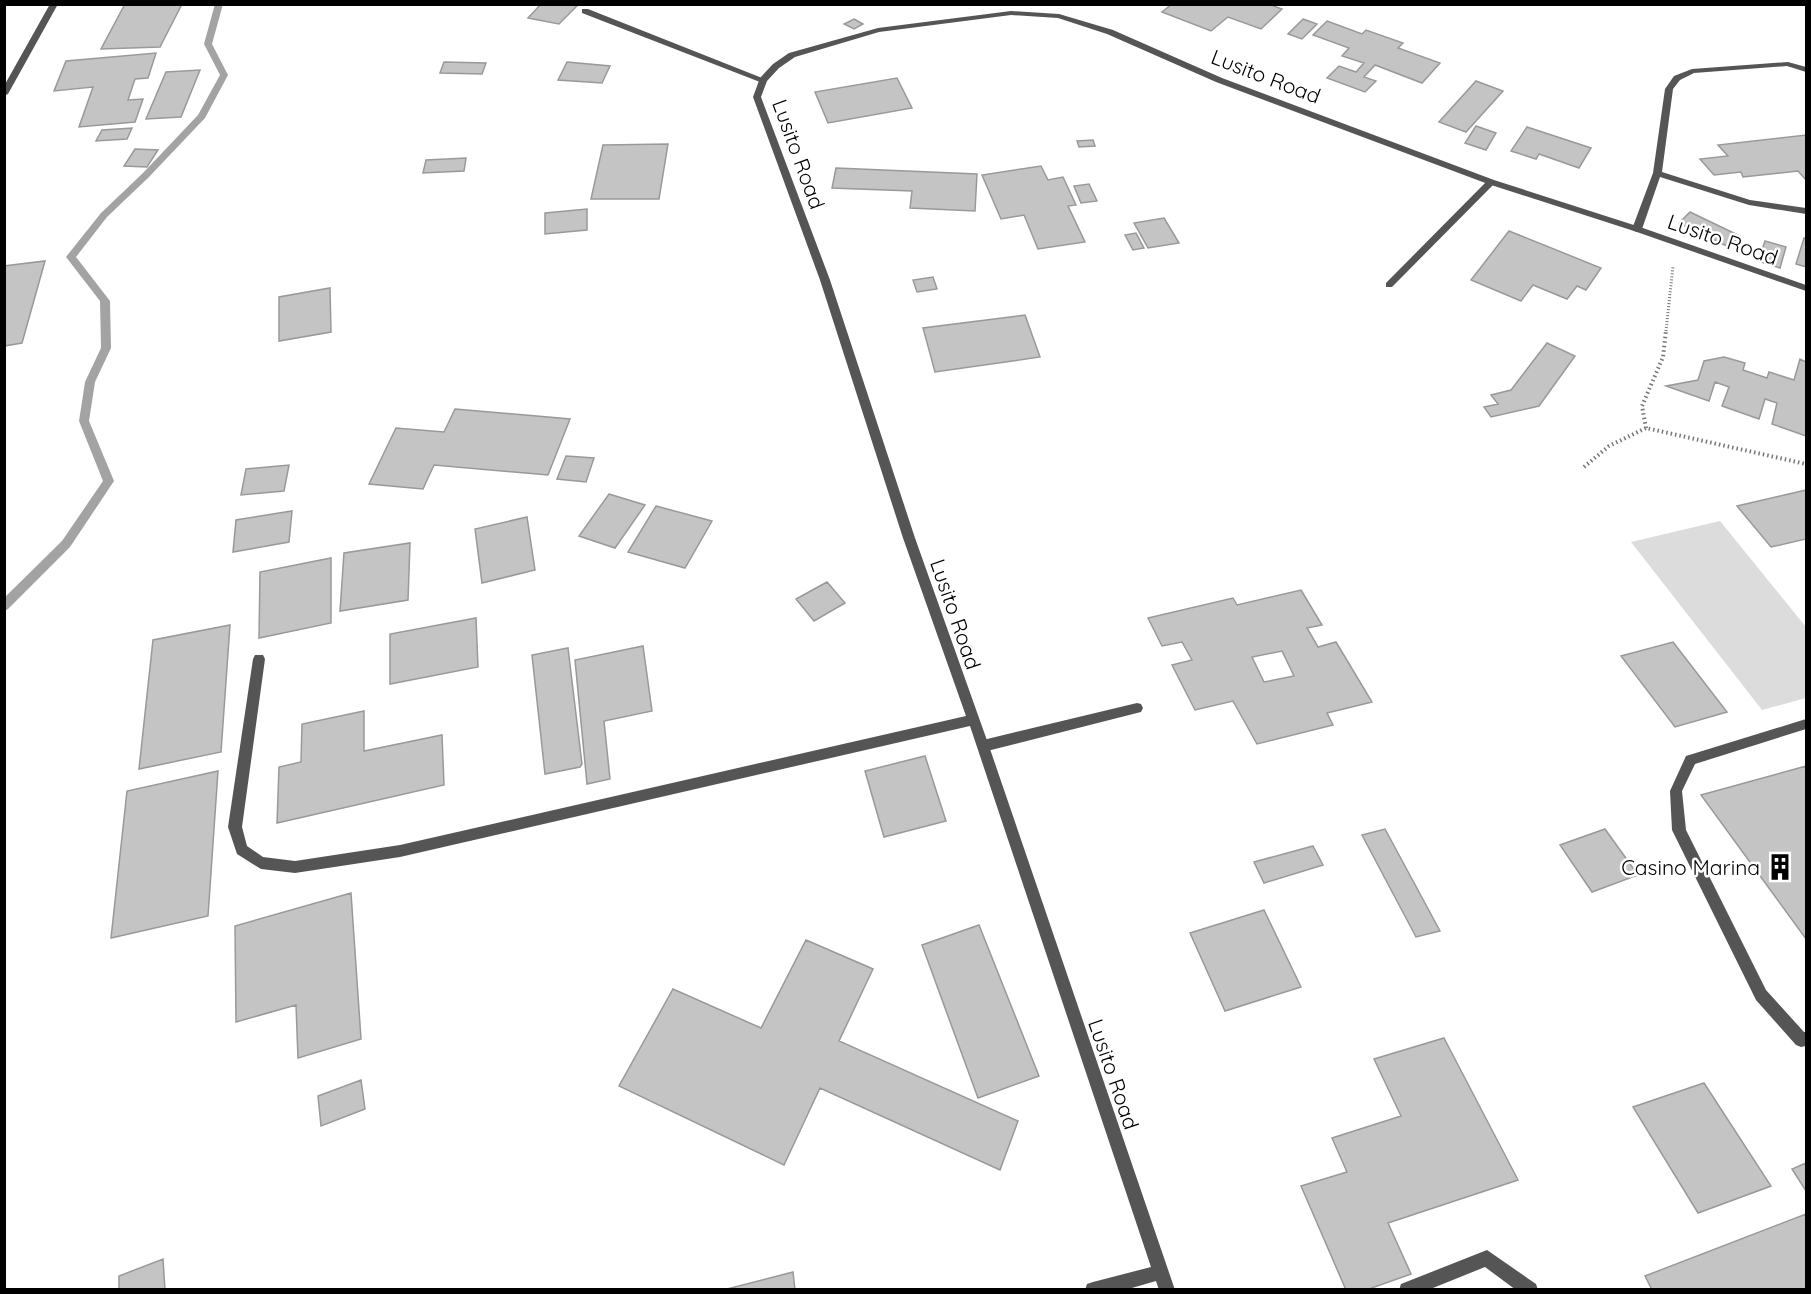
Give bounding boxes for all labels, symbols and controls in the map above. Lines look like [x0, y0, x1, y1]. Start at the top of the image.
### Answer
street label: Lusito Road [1208, 43, 1324, 109]
street label: Lusito Road [767, 96, 831, 212]
street label: Lusito Road [1664, 208, 1782, 270]
street label: Lusito Road [925, 555, 987, 673]
building icon: Casino Marina [1765, 852, 1795, 882]
place label: Casino Marina [1621, 854, 1760, 880]
street label: Lusito Road [1083, 1015, 1145, 1133]

